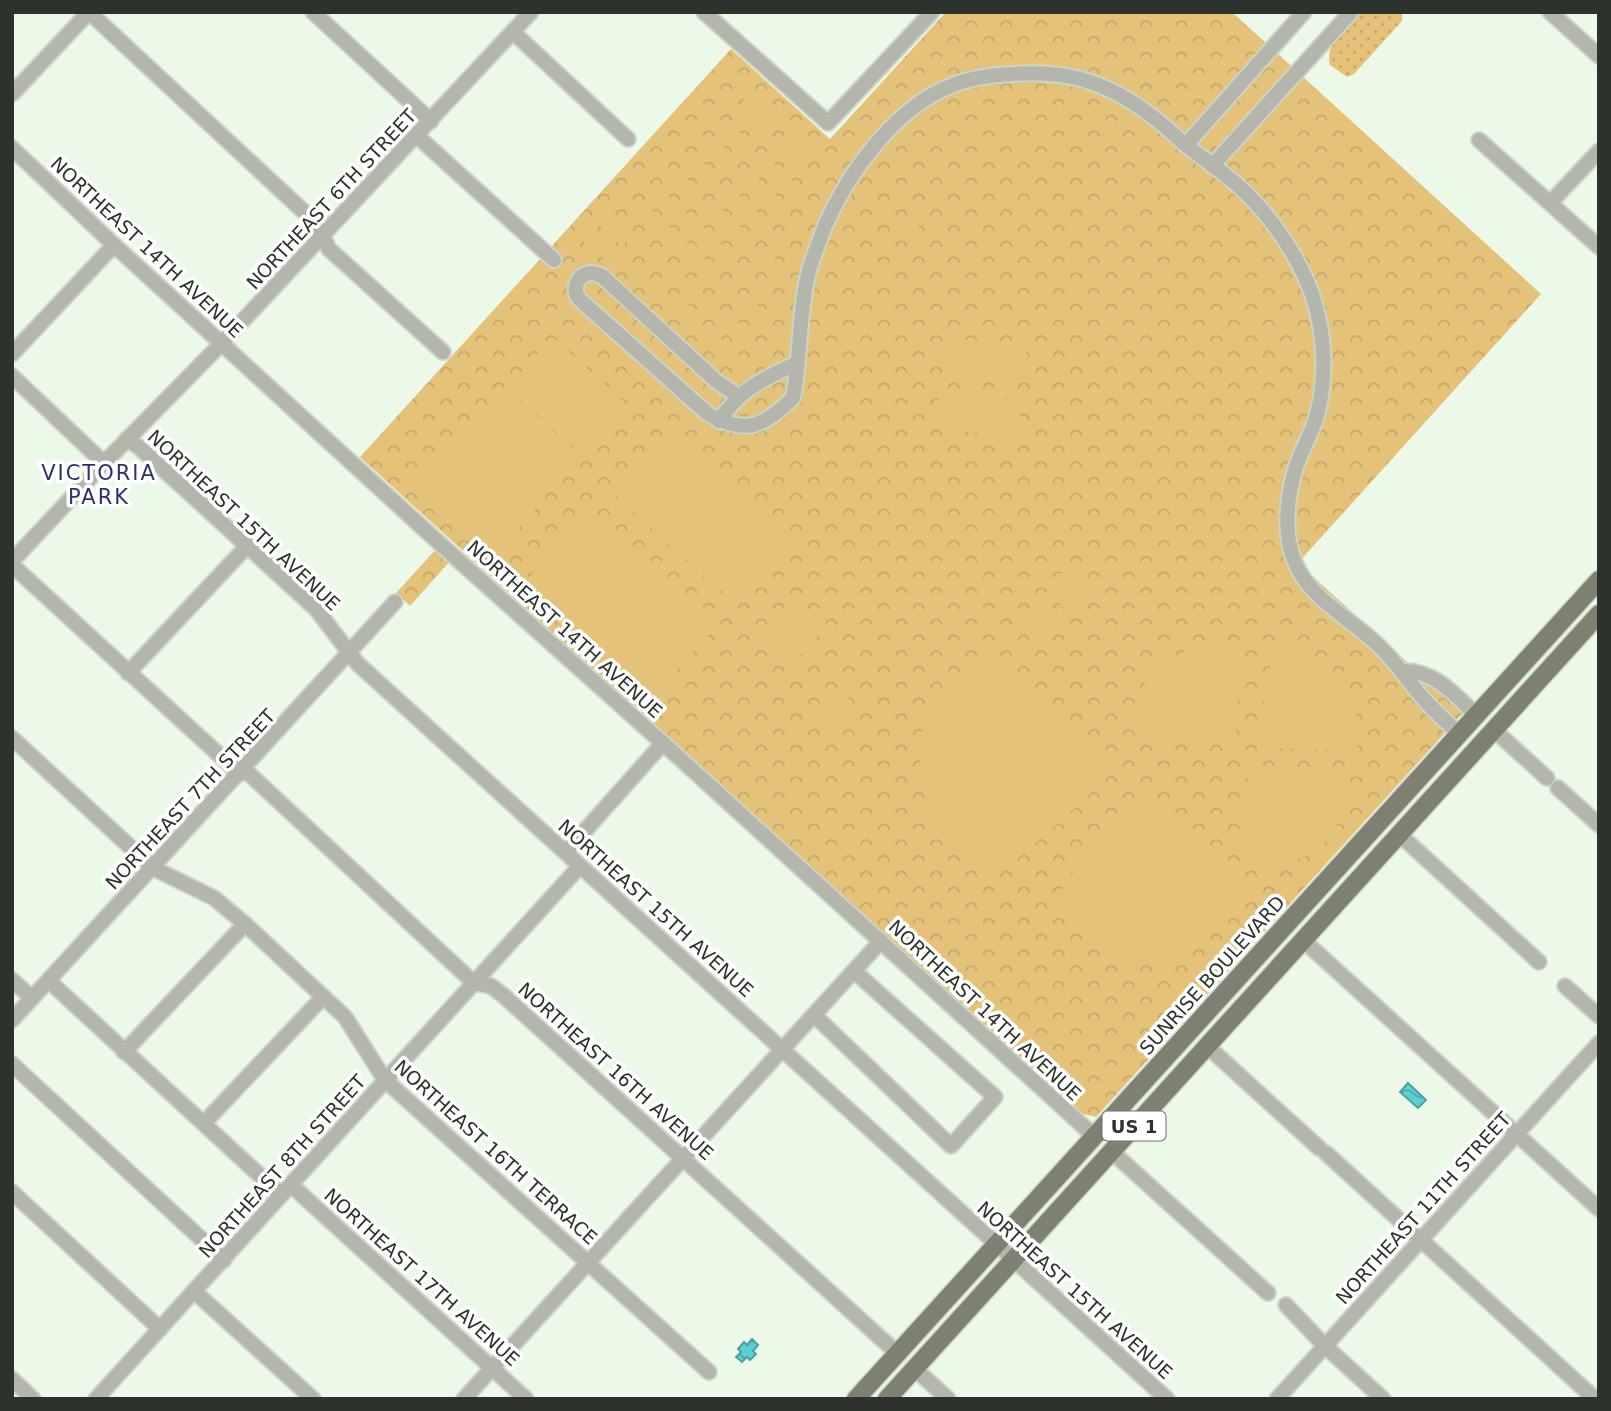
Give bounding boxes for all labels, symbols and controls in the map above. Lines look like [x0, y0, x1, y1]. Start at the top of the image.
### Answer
street label: NORTHEAST 6TH STREET [242, 104, 421, 294]
street label: NORTHEAST 14TH AVENUE [46, 152, 248, 342]
street label: NORTHEAST 15TH AVENUE [143, 425, 345, 615]
district label: VICTORIA PARK [41, 461, 157, 509]
street label: NORTHEAST 14TH AVENUE [463, 536, 667, 722]
street label: NORTHEAST 7TH STREET [101, 704, 280, 894]
street label: NORTHEAST 15TH AVENUE [554, 815, 758, 1001]
street label: SUNRISE BOULEVARD [1135, 891, 1289, 1059]
street label: NORTHEAST 14TH AVENUE [884, 915, 1086, 1105]
street label: NORTHEAST 16TH AVENUE [514, 978, 718, 1164]
street label: NORTHEAST 16TH TERRACE [390, 1055, 602, 1249]
street label: NORTHEAST 8TH STREET [194, 1070, 370, 1262]
street label: NORTHEAST 11TH STREET [1331, 1107, 1515, 1308]
road number: US 1 [1102, 1112, 1166, 1140]
street label: NORTHEAST 17TH AVENUE [320, 1184, 524, 1370]
street label: NORTHEAST 15TH AVENUE [973, 1197, 1177, 1383]

